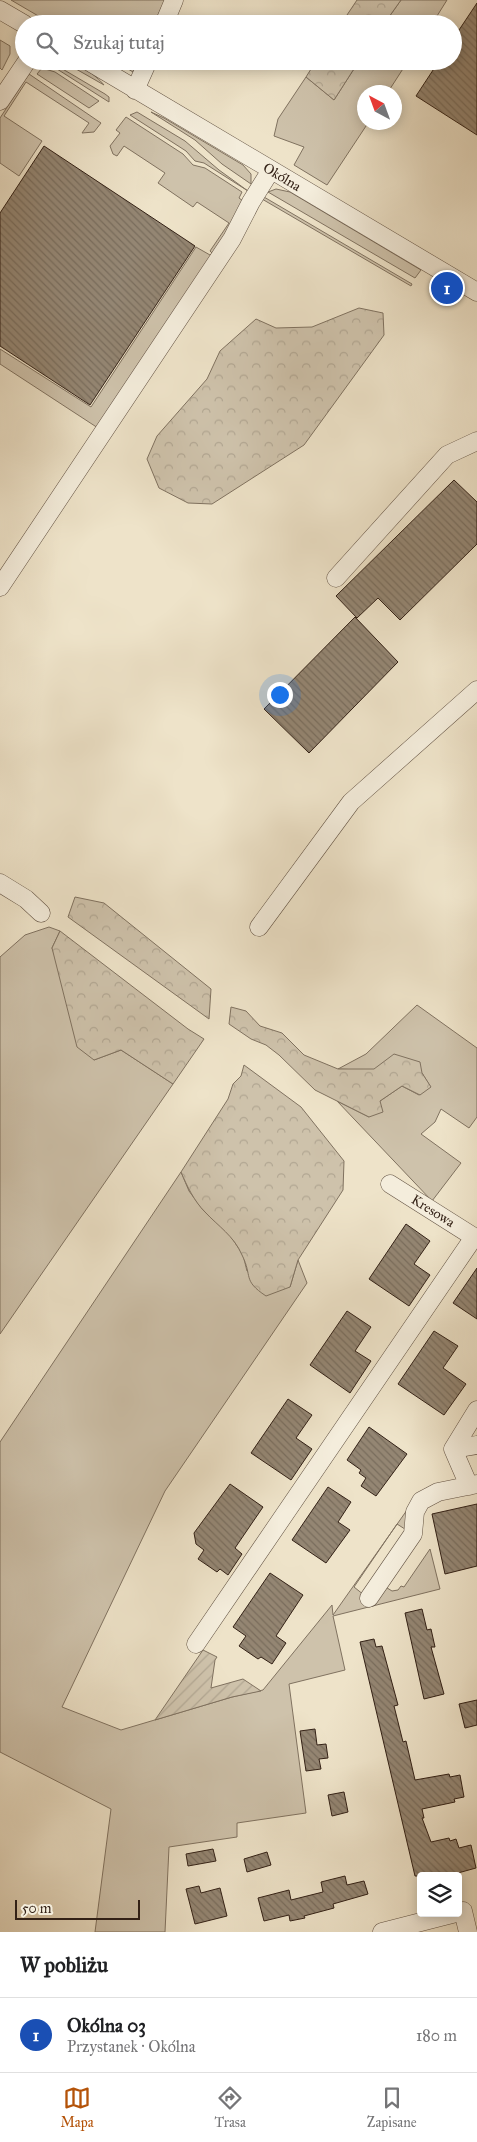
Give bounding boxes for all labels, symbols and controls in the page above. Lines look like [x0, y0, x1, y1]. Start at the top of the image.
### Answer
search box [15, 15, 462, 70]
icon: search [33, 29, 61, 57]
text: Szukaj tutaj [73, 31, 165, 54]
north arrow [357, 85, 402, 130]
street label: Okólna [260, 159, 304, 195]
pin: 1 [431, 269, 463, 307]
your location [267, 682, 293, 708]
street label: Kresowa [408, 1191, 458, 1231]
map controls [417, 1872, 462, 1917]
button: layers [417, 1872, 462, 1917]
scale bar [15, 1897, 140, 1920]
text: 50 m [22, 1900, 51, 1917]
text: W pobliżu [20, 1952, 108, 1978]
text: Okólna 03 [67, 2014, 146, 2037]
text: 1 [33, 2026, 39, 2045]
text: 180 m [416, 2026, 457, 2045]
text: Przystanek · Okólna [67, 2037, 196, 2056]
tab: Mapa [60, 2084, 94, 2131]
tab: Trasa [214, 2084, 246, 2131]
tab: Zapisane [367, 2084, 417, 2131]

